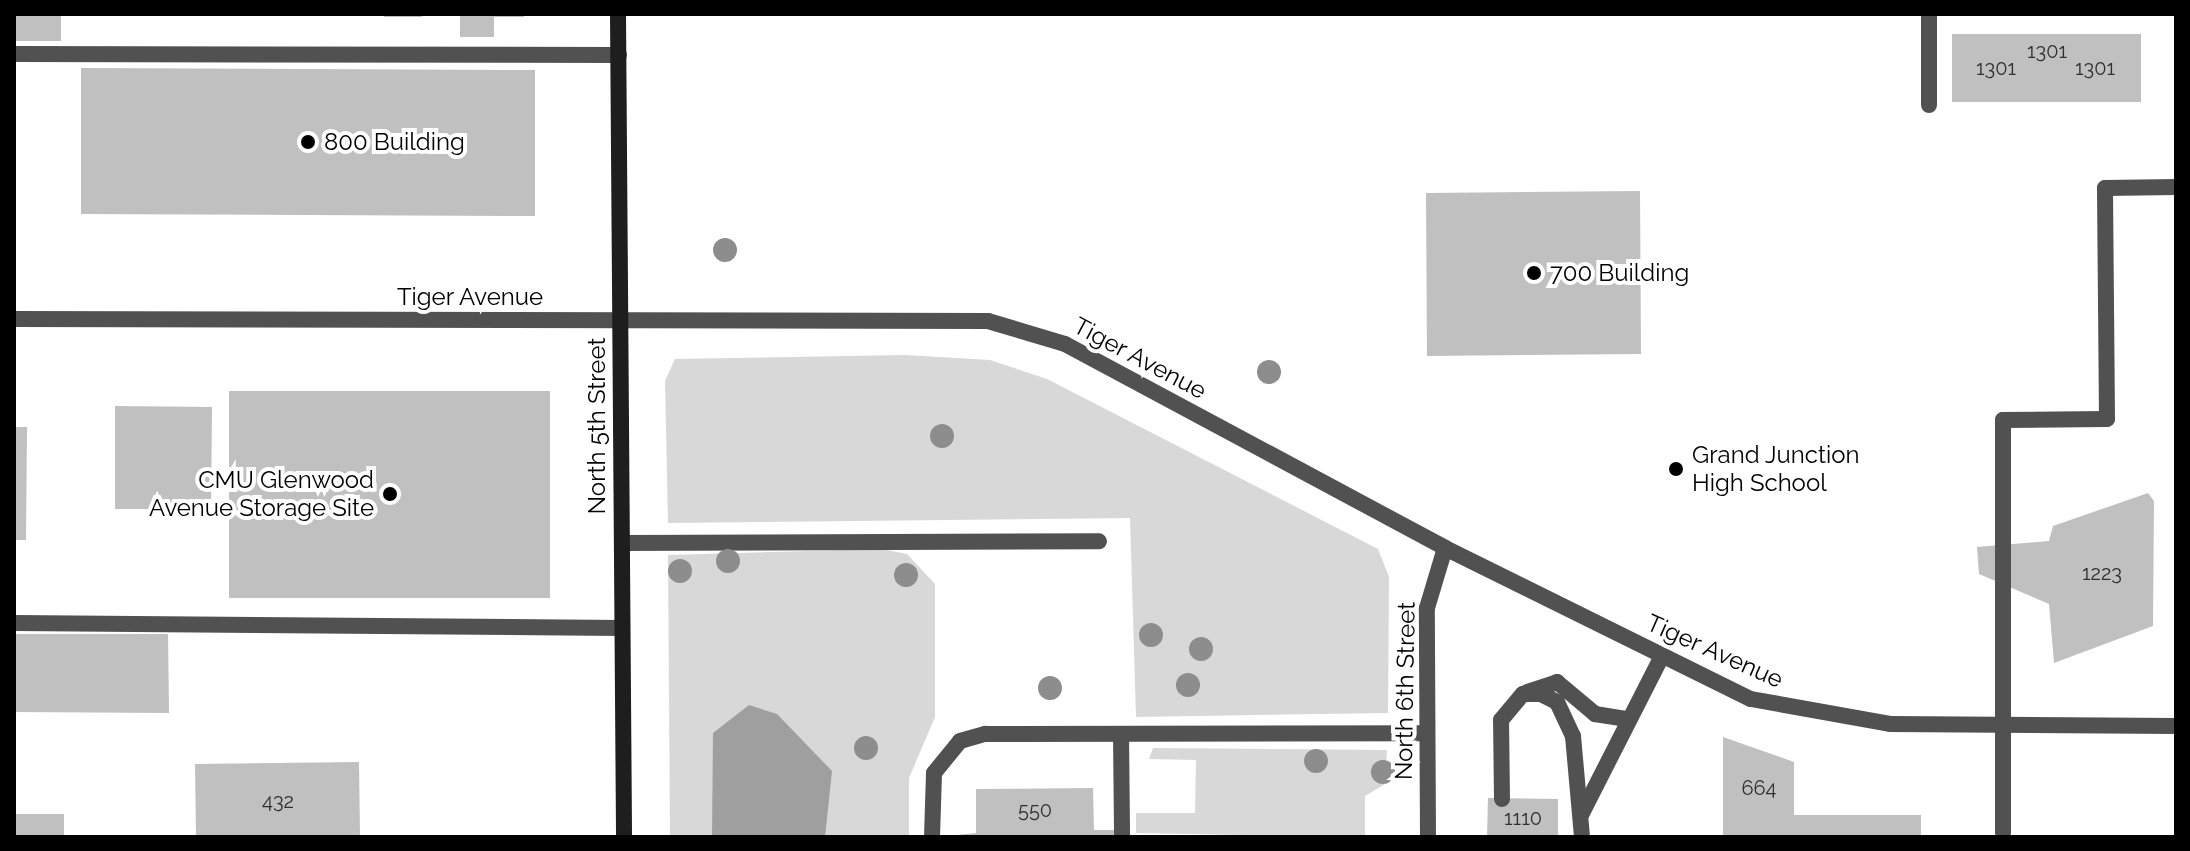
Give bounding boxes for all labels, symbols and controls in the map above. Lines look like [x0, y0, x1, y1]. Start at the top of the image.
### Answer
house number: 1301 [2027, 39, 2067, 63]
house number: 1301 [1976, 56, 2016, 80]
house number: 1301 [2075, 56, 2115, 80]
place label: 800 Building [324, 128, 465, 156]
marker: 800 Building [299, 133, 317, 151]
place label: 700 Building [1550, 259, 1689, 287]
marker: 700 Building [1525, 264, 1543, 282]
street label: Tiger Avenue [396, 283, 544, 311]
street label: Tiger Avenue [1068, 311, 1212, 405]
street label: North 5th Street [583, 338, 611, 514]
place label: Grand Junction High School [1692, 441, 1860, 497]
marker: Grand Junction High School [1667, 460, 1685, 478]
place label: CMU Glenwood Avenue Storage Site [149, 466, 374, 522]
marker: CMU Glenwood Avenue Storage Site [381, 485, 399, 503]
house number: 1223 [2082, 561, 2122, 585]
street label: North 6th Street [1389, 602, 1421, 780]
street label: Tiger Avenue [1642, 608, 1788, 694]
house number: 664 [1741, 776, 1777, 800]
house number: 432 [262, 789, 294, 813]
house number: 550 [1018, 798, 1052, 822]
house number: 1110 [1504, 806, 1542, 830]

